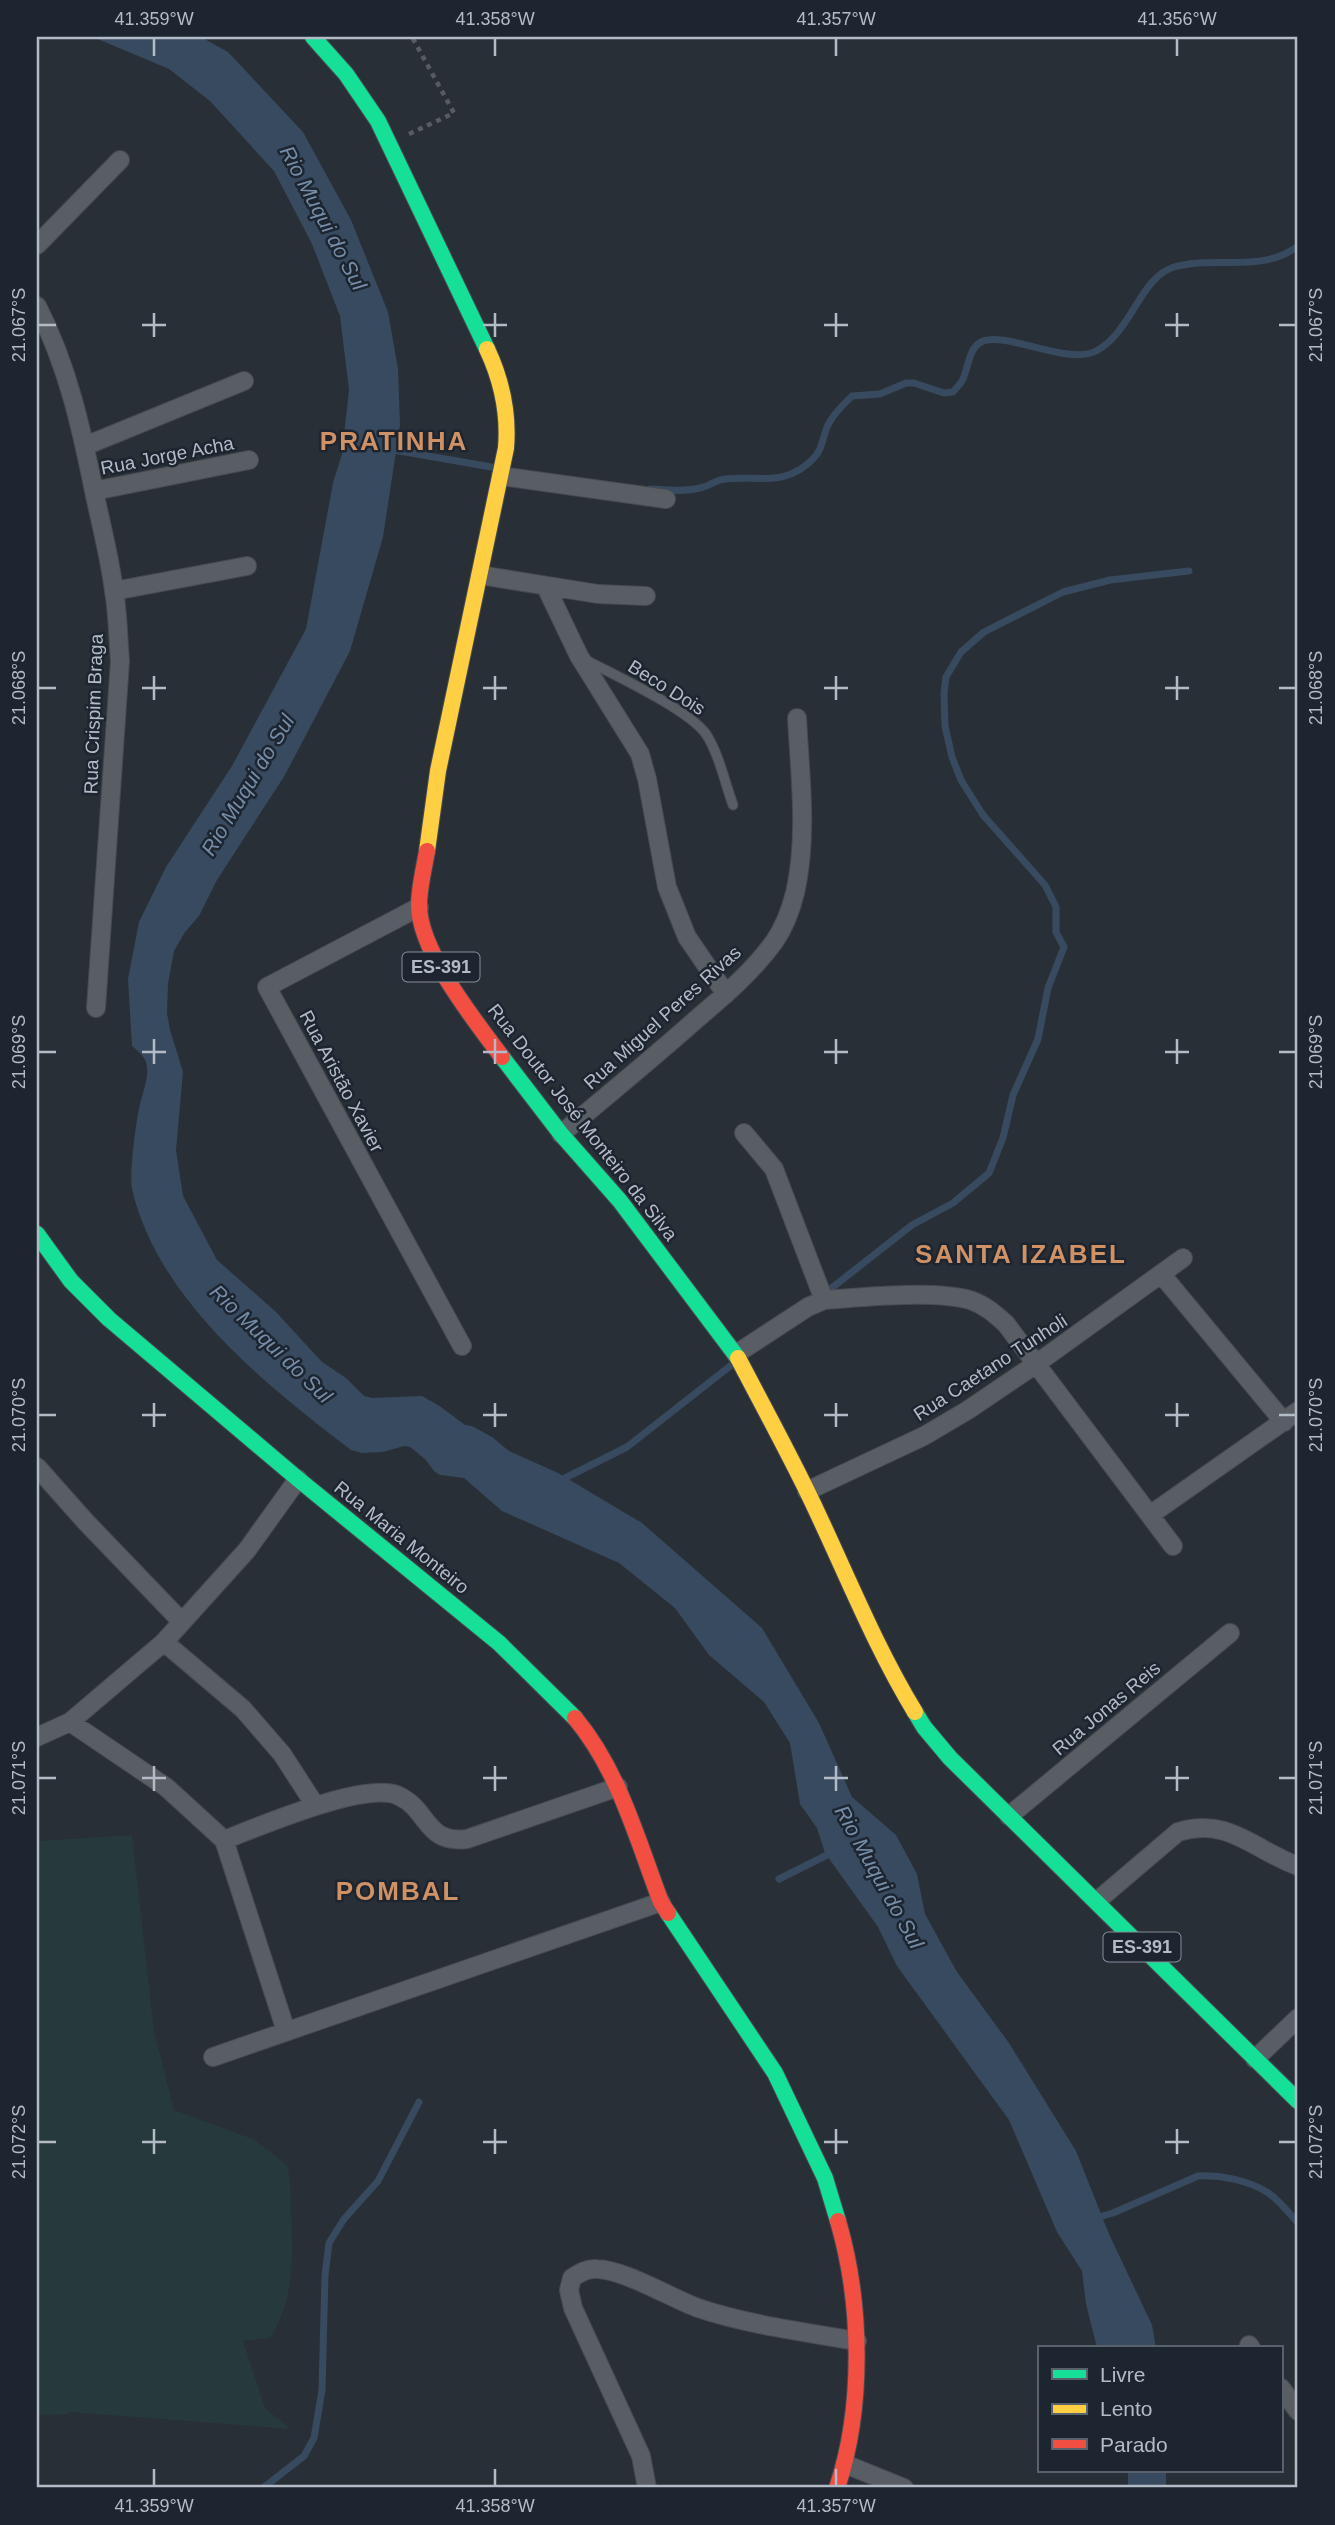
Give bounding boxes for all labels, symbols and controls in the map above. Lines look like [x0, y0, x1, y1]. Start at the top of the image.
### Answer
text: 41.359°W [114, 9, 194, 29]
text: 41.358°W [455, 9, 535, 29]
text: 41.357°W [796, 9, 876, 29]
text: 41.356°W [1137, 9, 1217, 29]
water label: Rio Muqui do Sul [276, 142, 372, 295]
text: 21.067°S [9, 288, 29, 362]
text: 21.067°S [1306, 288, 1326, 362]
district label: PRATINHA [320, 426, 468, 456]
street label: Rua Jorge Acha [99, 432, 236, 479]
street label: Rua Crispim Braga [80, 633, 107, 795]
text: 21.068°S [9, 651, 29, 725]
text: 21.068°S [1306, 651, 1326, 725]
street label: Beco Dois [624, 656, 709, 719]
water label: Rio Muqui do Sul [197, 709, 299, 859]
street label: Rua Miguel Peres Rivas [580, 941, 745, 1093]
road number: ES-391 [402, 952, 480, 982]
street label: Rua Doutor José Monteiro da Silva [484, 1000, 682, 1245]
street label: Rua Aristão Xavier [295, 1007, 388, 1156]
text: 21.069°S [9, 1015, 29, 1089]
text: 21.069°S [1306, 1015, 1326, 1089]
district label: SANTA IZABEL [915, 1239, 1127, 1269]
water label: Rio Muqui do Sul [206, 1280, 338, 1408]
street label: Rua Caetano Tunholi [910, 1310, 1071, 1425]
text: 21.070°S [9, 1378, 29, 1452]
text: 21.070°S [1306, 1378, 1326, 1452]
street label: Rua Maria Monteiro [330, 1477, 473, 1598]
street label: Rua Jonas Reis [1048, 1657, 1164, 1760]
text: 21.071°S [9, 1741, 29, 1815]
text: 21.071°S [1306, 1741, 1326, 1815]
water label: Rio Muqui do Sul [831, 1801, 929, 1953]
district label: POMBAL [336, 1876, 460, 1906]
road number: ES-391 [1104, 1933, 1180, 1962]
text: 21.072°S [9, 2105, 29, 2179]
text: 21.072°S [1306, 2105, 1326, 2179]
legend [1038, 2346, 1282, 2472]
text: Livre [1100, 2363, 1146, 2386]
text: Lento [1100, 2397, 1153, 2420]
text: Parado [1100, 2433, 1168, 2456]
text: 41.359°W [114, 2496, 194, 2516]
text: 41.358°W [455, 2496, 535, 2516]
text: 41.357°W [796, 2496, 876, 2516]

